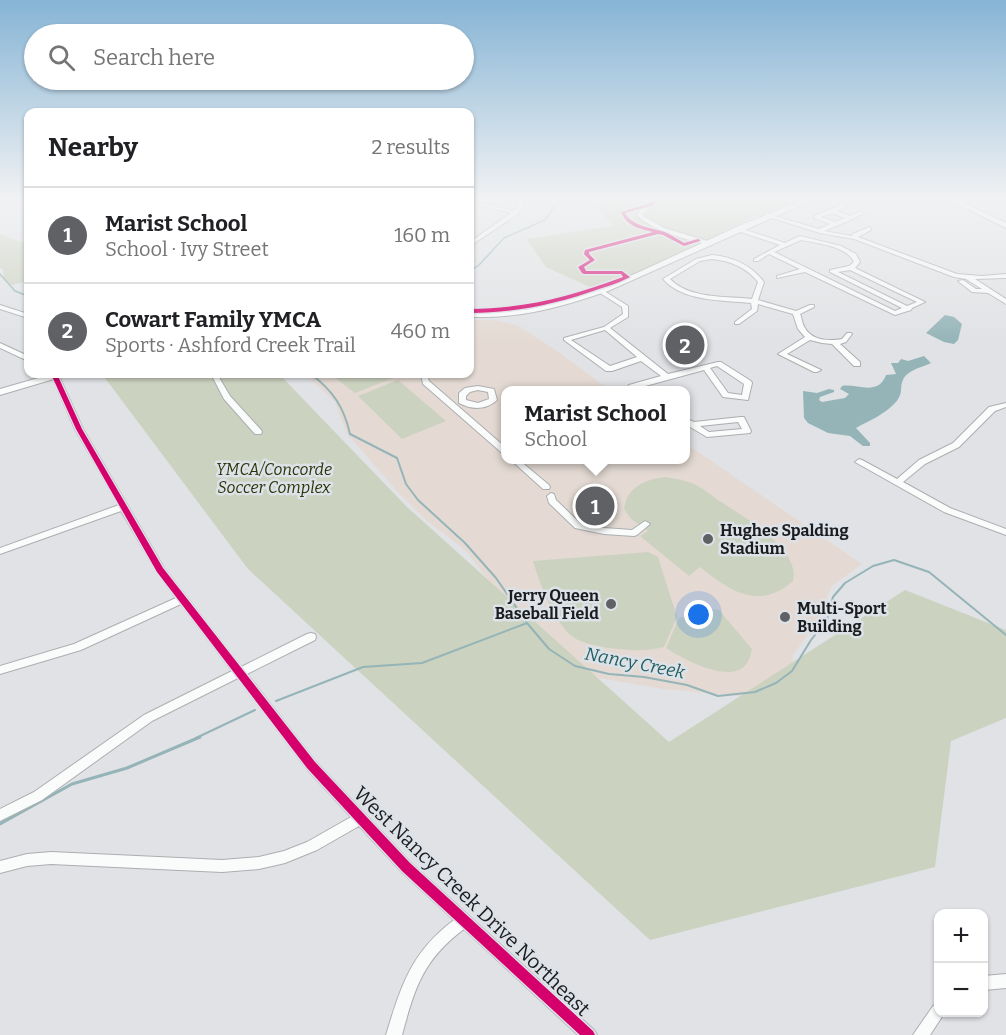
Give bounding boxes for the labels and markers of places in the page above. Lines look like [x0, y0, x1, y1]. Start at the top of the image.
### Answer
pin: 2 [666, 322, 704, 368]
pin: 1 [576, 484, 614, 528]
place label: Hughes Spalding Stadium [720, 521, 849, 558]
marker: Hughes Spalding Stadium [701, 532, 715, 546]
place label: Jerry Queen Baseball Field [495, 586, 600, 623]
marker: Jerry Queen Baseball Field [604, 597, 618, 611]
place label: Multi-Sport Building [797, 599, 887, 636]
marker: Multi-Sport Building [778, 610, 792, 624]

